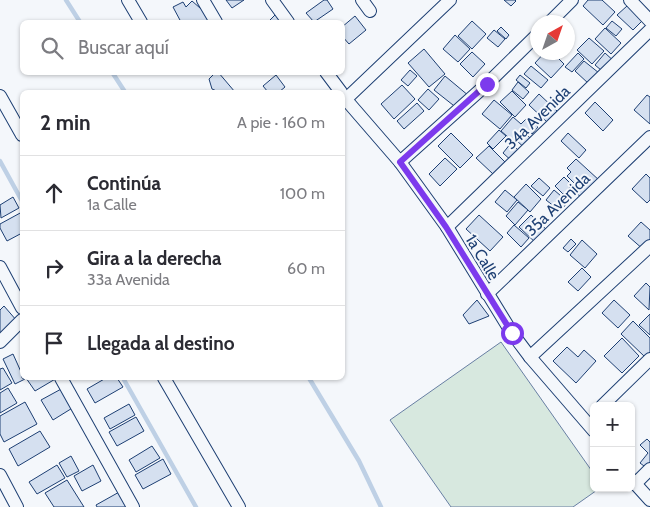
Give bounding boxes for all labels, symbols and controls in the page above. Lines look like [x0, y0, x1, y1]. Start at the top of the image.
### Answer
north arrow [530, 15, 575, 60]
search box [20, 20, 345, 75]
icon: search [38, 34, 66, 62]
text: Buscar aquí [78, 36, 169, 59]
route end [476, 73, 499, 96]
street label: 34a Avenida [501, 81, 574, 153]
text: 2 min [40, 110, 91, 135]
text: A pie · 160 m [237, 113, 325, 132]
street label: 35a Avenida [521, 169, 594, 240]
text: Continúa [87, 172, 161, 195]
icon: ahead [40, 179, 68, 207]
text: 100 m [280, 184, 325, 203]
text: 1a Calle [87, 195, 137, 214]
street label: 1a Calle [462, 231, 504, 283]
text: Gira a la derecha [87, 247, 222, 270]
icon: right [40, 254, 68, 282]
text: 60 m [287, 259, 325, 278]
text: 33a Avenida [87, 270, 170, 289]
route start [501, 322, 524, 345]
icon: arrive [40, 329, 68, 357]
text: Llegada al destino [87, 332, 234, 355]
map controls [590, 402, 635, 492]
button: + [590, 402, 635, 447]
button: − [590, 447, 635, 492]

